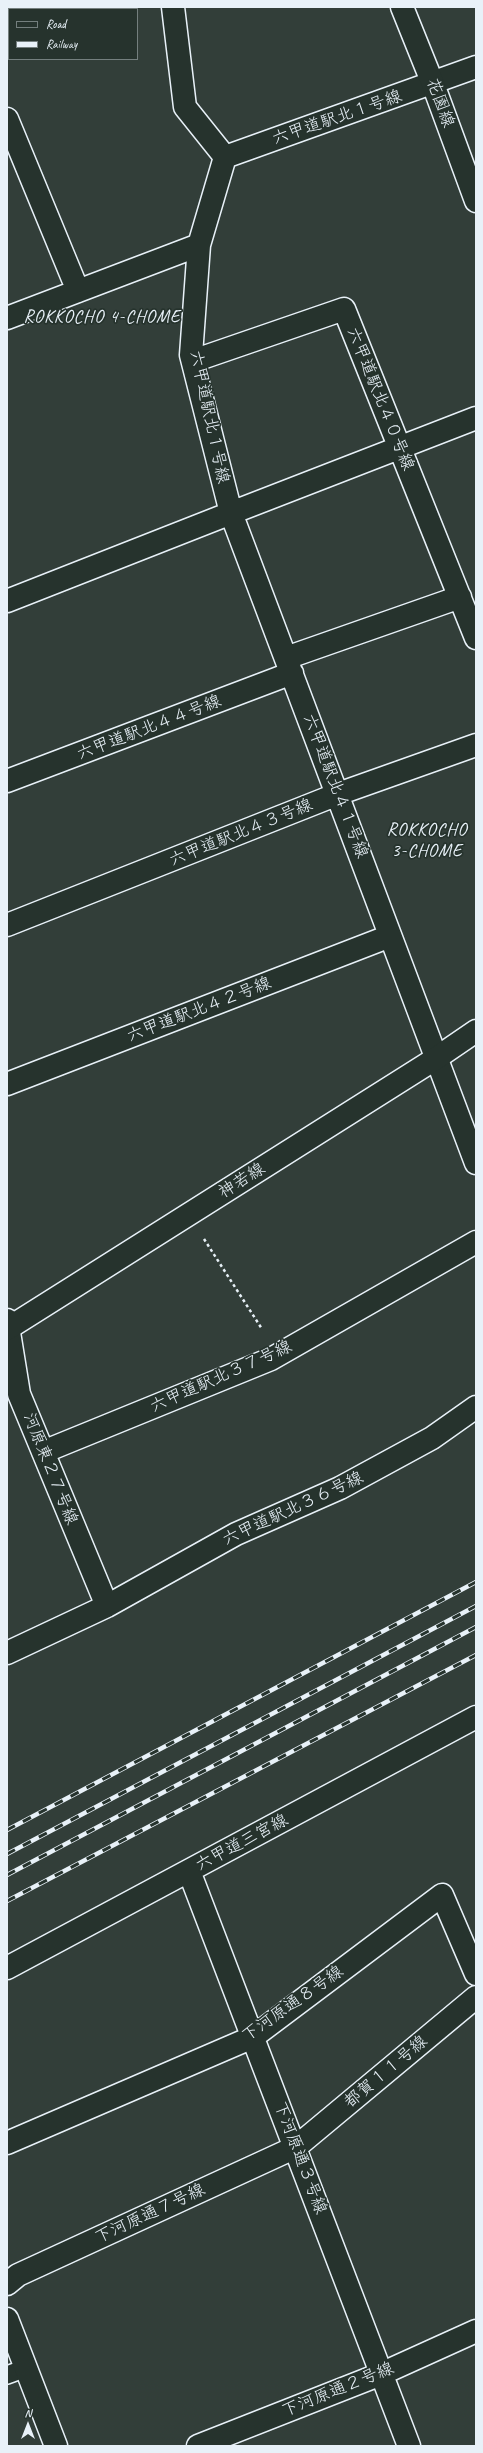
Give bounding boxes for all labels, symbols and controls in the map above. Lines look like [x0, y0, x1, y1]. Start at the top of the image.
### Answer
legend [8, 8, 138, 60]
text: Road [46, 16, 66, 32]
text: Railway [46, 36, 77, 52]
street label: 花園線 [422, 76, 458, 130]
street label: 六甲道駅北１号線 [269, 86, 405, 150]
district label: ROKKOCHO 4-CHOME [24, 306, 180, 328]
street label: 六甲道駅北４０号線 [342, 324, 418, 474]
street label: 六甲道駅北１号線 [185, 348, 233, 486]
street label: 六甲道駅北４４号線 [74, 691, 224, 765]
street label: 六甲道駅北４１号線 [298, 711, 372, 861]
street label: 六甲道駅北４３号線 [166, 795, 316, 871]
district label: ROKKOCHO 3-CHOME [387, 819, 467, 862]
street label: 六甲道駅北４２号線 [124, 973, 274, 1047]
street label: 神若線 [215, 1159, 269, 1203]
street label: 六甲道駅北３７号線 [147, 1337, 295, 1417]
street label: 河原東２７号線 [18, 1410, 82, 1528]
street label: 六甲道駅北３６号線 [219, 1467, 367, 1551]
street label: 六甲道三宮線 [192, 1810, 292, 1876]
street label: 下河原通８号線 [238, 1962, 348, 2046]
street label: 都賀１１号線 [340, 2031, 432, 2113]
street label: 下河原通３号線 [269, 2099, 331, 2217]
street label: 下河原通７号線 [92, 2180, 208, 2248]
street label: 下河原通２号線 [279, 2358, 397, 2422]
north arrow [8, 2405, 48, 2445]
text: N [25, 2406, 31, 2420]

